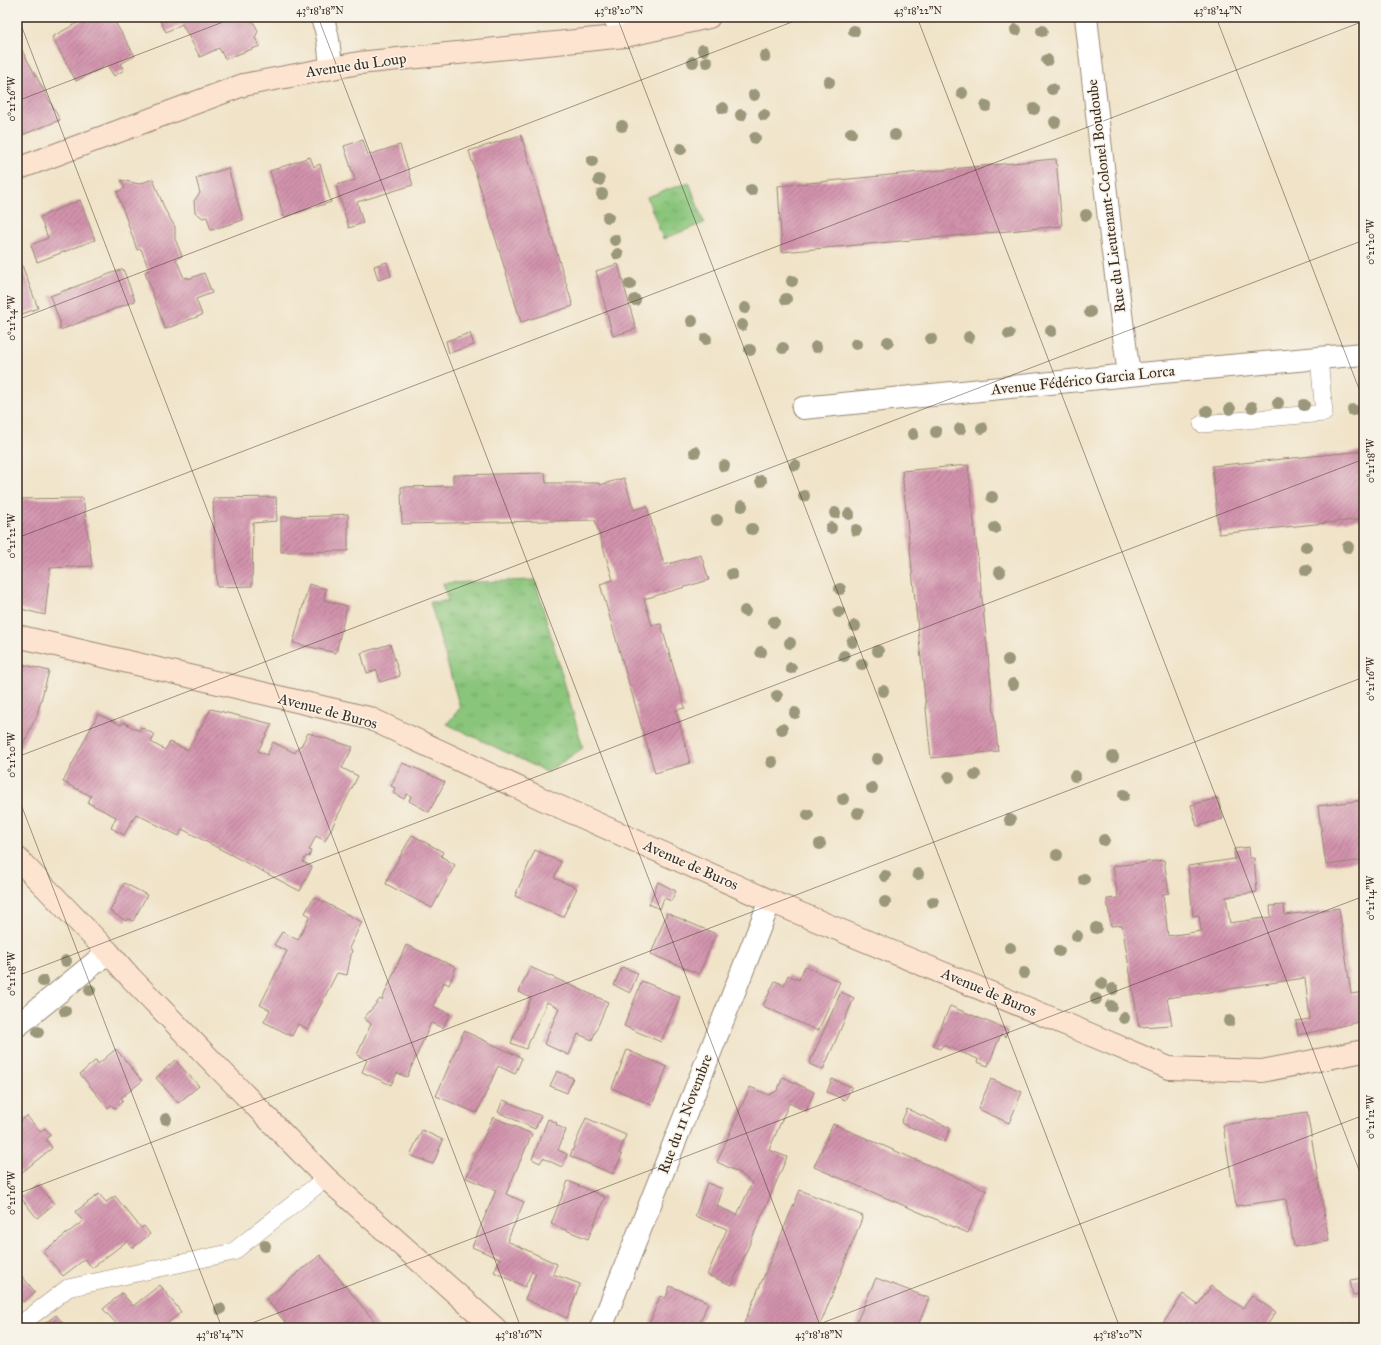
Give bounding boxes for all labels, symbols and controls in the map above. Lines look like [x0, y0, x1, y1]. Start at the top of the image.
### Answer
text: 43°18'18"N [296, 5, 344, 17]
text: 43°18'20"N [595, 5, 644, 17]
text: 43°18'22"N [894, 5, 942, 17]
text: 43°18'24"N [1194, 5, 1243, 17]
street label: Avenue du Loup [304, 49, 407, 81]
text: 0°21'26"W [6, 76, 18, 122]
street label: Rue du Lieutenant-Colonel Boudoube [1083, 78, 1129, 314]
text: 0°21'20"W [1365, 219, 1377, 265]
text: 0°21'24"W [6, 295, 18, 341]
street label: Avenue Fédérico Garcia Lorca [989, 361, 1176, 399]
text: 0°21'18"W [1365, 438, 1377, 483]
text: 0°21'22"W [6, 513, 18, 558]
text: 0°21'16"W [1365, 656, 1377, 701]
street label: Avenue de Buros [276, 689, 380, 733]
text: 0°21'20"W [6, 732, 18, 778]
street label: Avenue de Buros [640, 836, 741, 894]
text: 0°21'14"W [1365, 875, 1377, 920]
text: 0°21'18"W [6, 951, 18, 996]
street label: Avenue de Buros [938, 963, 1039, 1020]
street label: Rue du 11 Novembre [654, 1052, 716, 1176]
text: 0°21'12"W [1365, 1095, 1377, 1139]
text: 0°21'16"W [6, 1170, 18, 1215]
text: 43°18'14"N [196, 1329, 244, 1341]
text: 43°18'16"N [495, 1329, 543, 1341]
text: 43°18'18"N [795, 1329, 843, 1341]
text: 43°18'20"N [1094, 1329, 1143, 1341]

